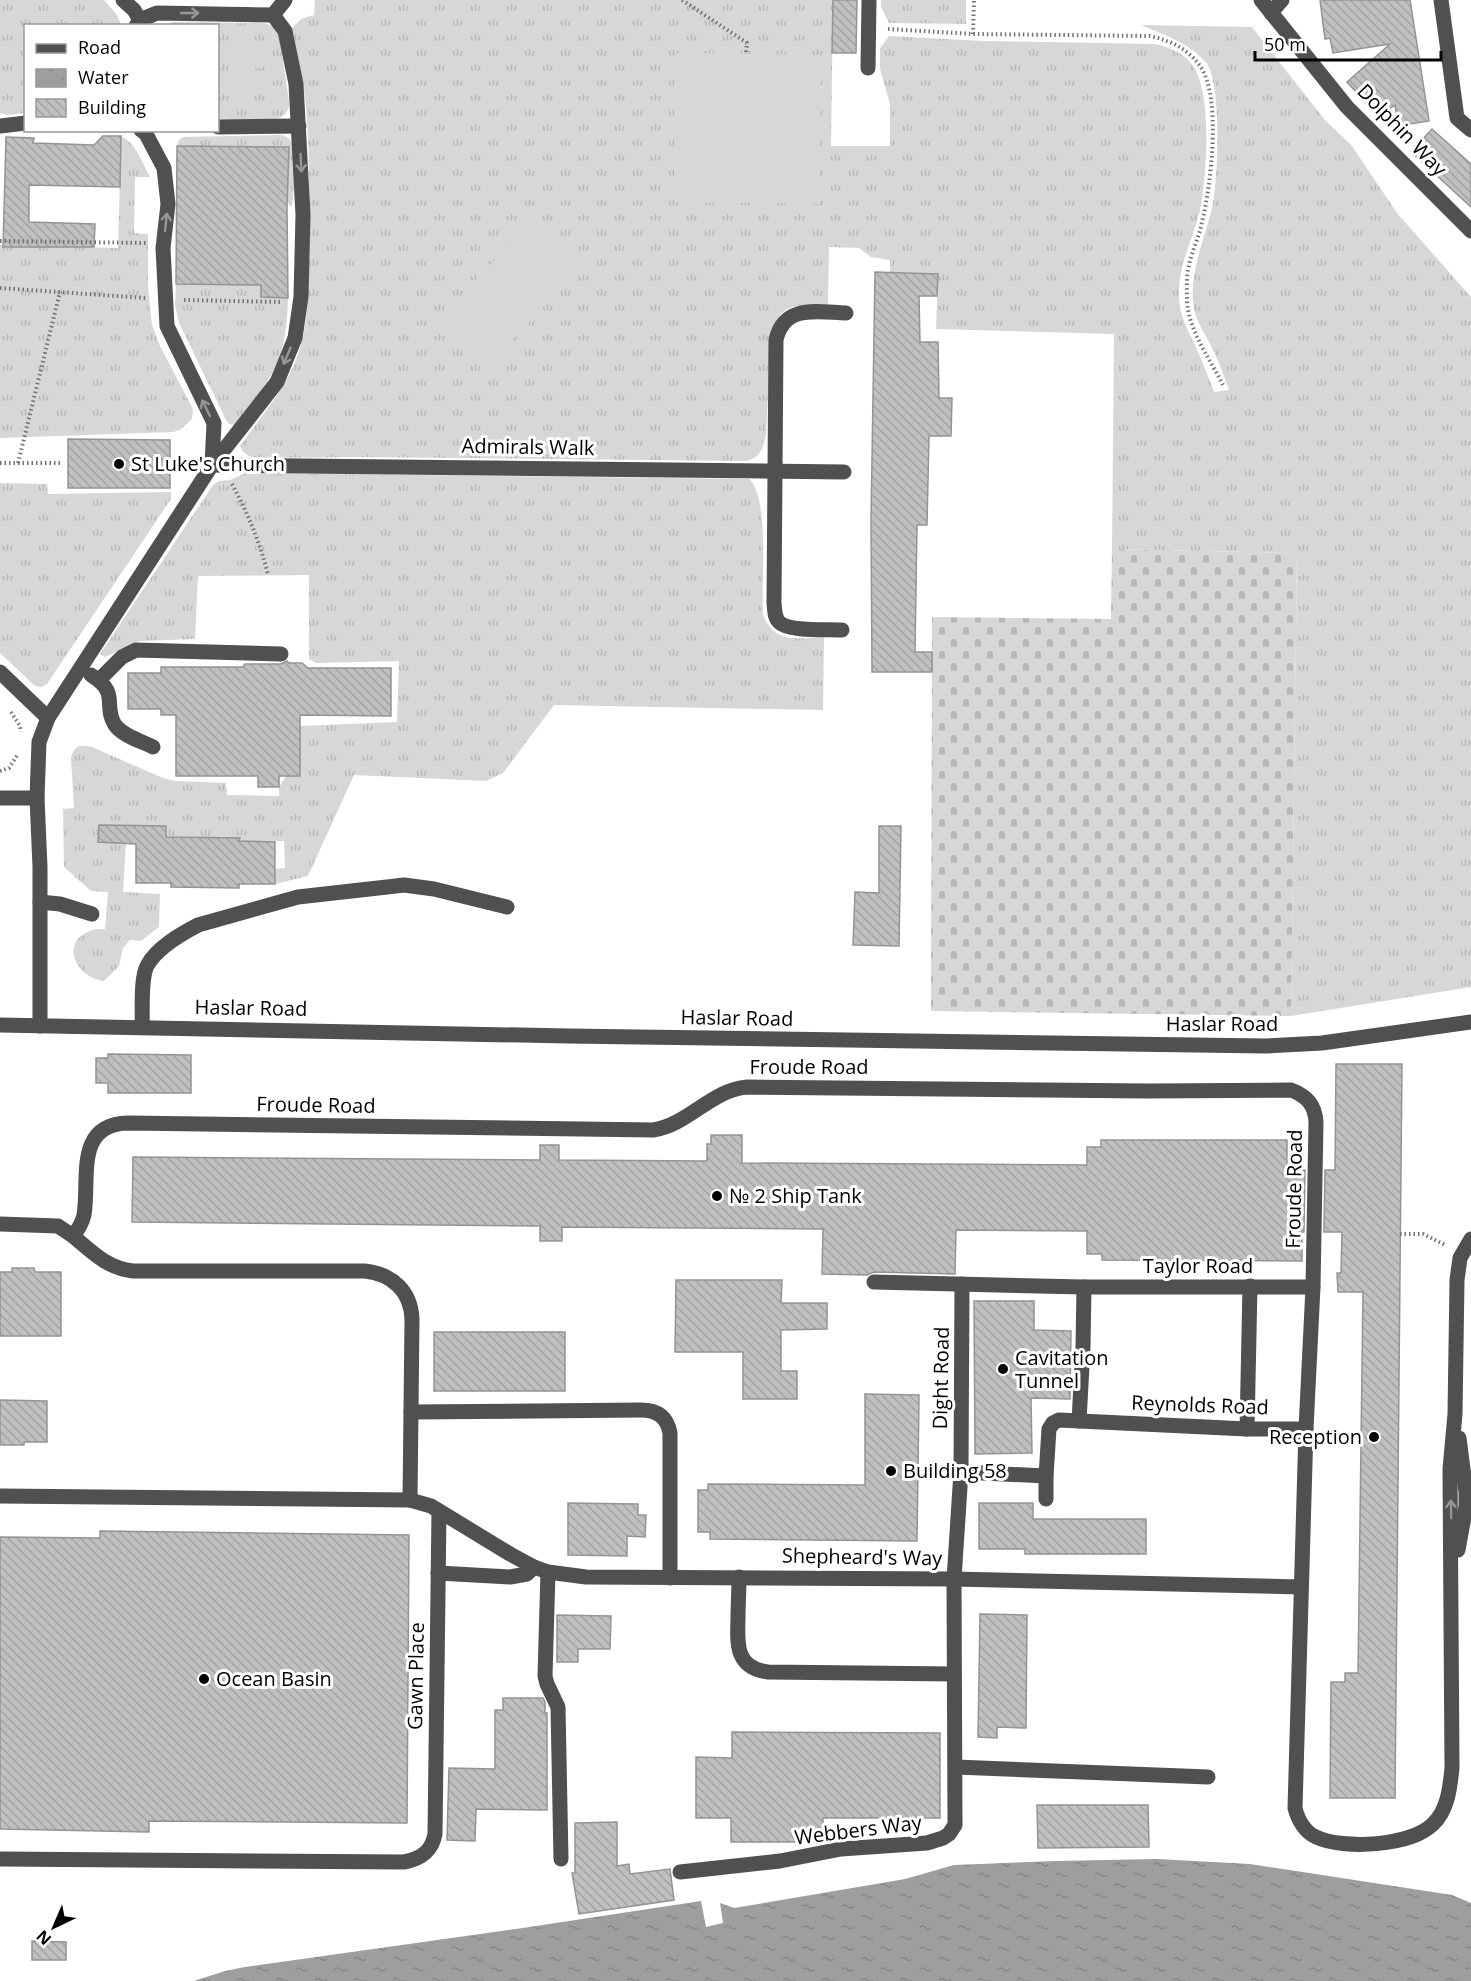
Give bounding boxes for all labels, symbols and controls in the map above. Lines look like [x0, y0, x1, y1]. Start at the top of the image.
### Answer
one-way arrow [180, 7, 200, 19]
legend [24, 24, 219, 132]
scale bar [1255, 24, 1441, 62]
text: 50 m [1264, 32, 1306, 56]
text: Road [78, 35, 121, 59]
text: Water [78, 65, 129, 89]
street label: Dolphin Way [1352, 78, 1454, 182]
text: Building [78, 95, 146, 119]
one-way arrow [295, 153, 306, 173]
one-way arrow [161, 212, 172, 232]
one-way arrow [281, 347, 292, 365]
one-way arrow [200, 399, 212, 417]
street label: Admirals Walk [461, 432, 595, 461]
place label: St Luke's Church [131, 450, 285, 477]
marker: St Luke's Church [112, 457, 126, 471]
street label: Haslar Road [194, 993, 308, 1022]
street label: Haslar Road [680, 1003, 794, 1032]
street label: Haslar Road [1166, 1010, 1278, 1037]
street label: Froude Road [749, 1053, 869, 1080]
street label: Froude Road [256, 1090, 376, 1119]
street label: Froude Road [1279, 1129, 1308, 1249]
place label: № 2 Ship Tank [729, 1182, 862, 1209]
marker: № 2 Ship Tank [710, 1189, 724, 1203]
street label: Taylor Road [1143, 1252, 1253, 1279]
street label: Dight Road [926, 1326, 955, 1430]
place label: Cavitation Tunnel [1015, 1344, 1108, 1394]
marker: Cavitation Tunnel [996, 1362, 1010, 1376]
street label: Reynolds Road [1131, 1389, 1269, 1420]
place label: Reception [1269, 1423, 1362, 1450]
marker: Reception [1367, 1430, 1381, 1444]
place label: Building 58 [903, 1457, 1007, 1484]
marker: Building 58 [884, 1464, 898, 1478]
one-way arrow [1445, 1500, 1456, 1520]
street label: Shepheard's Way [782, 1542, 943, 1571]
street label: Gawn Place [401, 1622, 430, 1730]
place label: Ocean Basin [216, 1665, 332, 1692]
marker: Ocean Basin [197, 1672, 211, 1686]
street label: Webbers Way [793, 1808, 924, 1851]
north arrow [24, 1897, 84, 1957]
text: N [31, 1925, 56, 1950]

